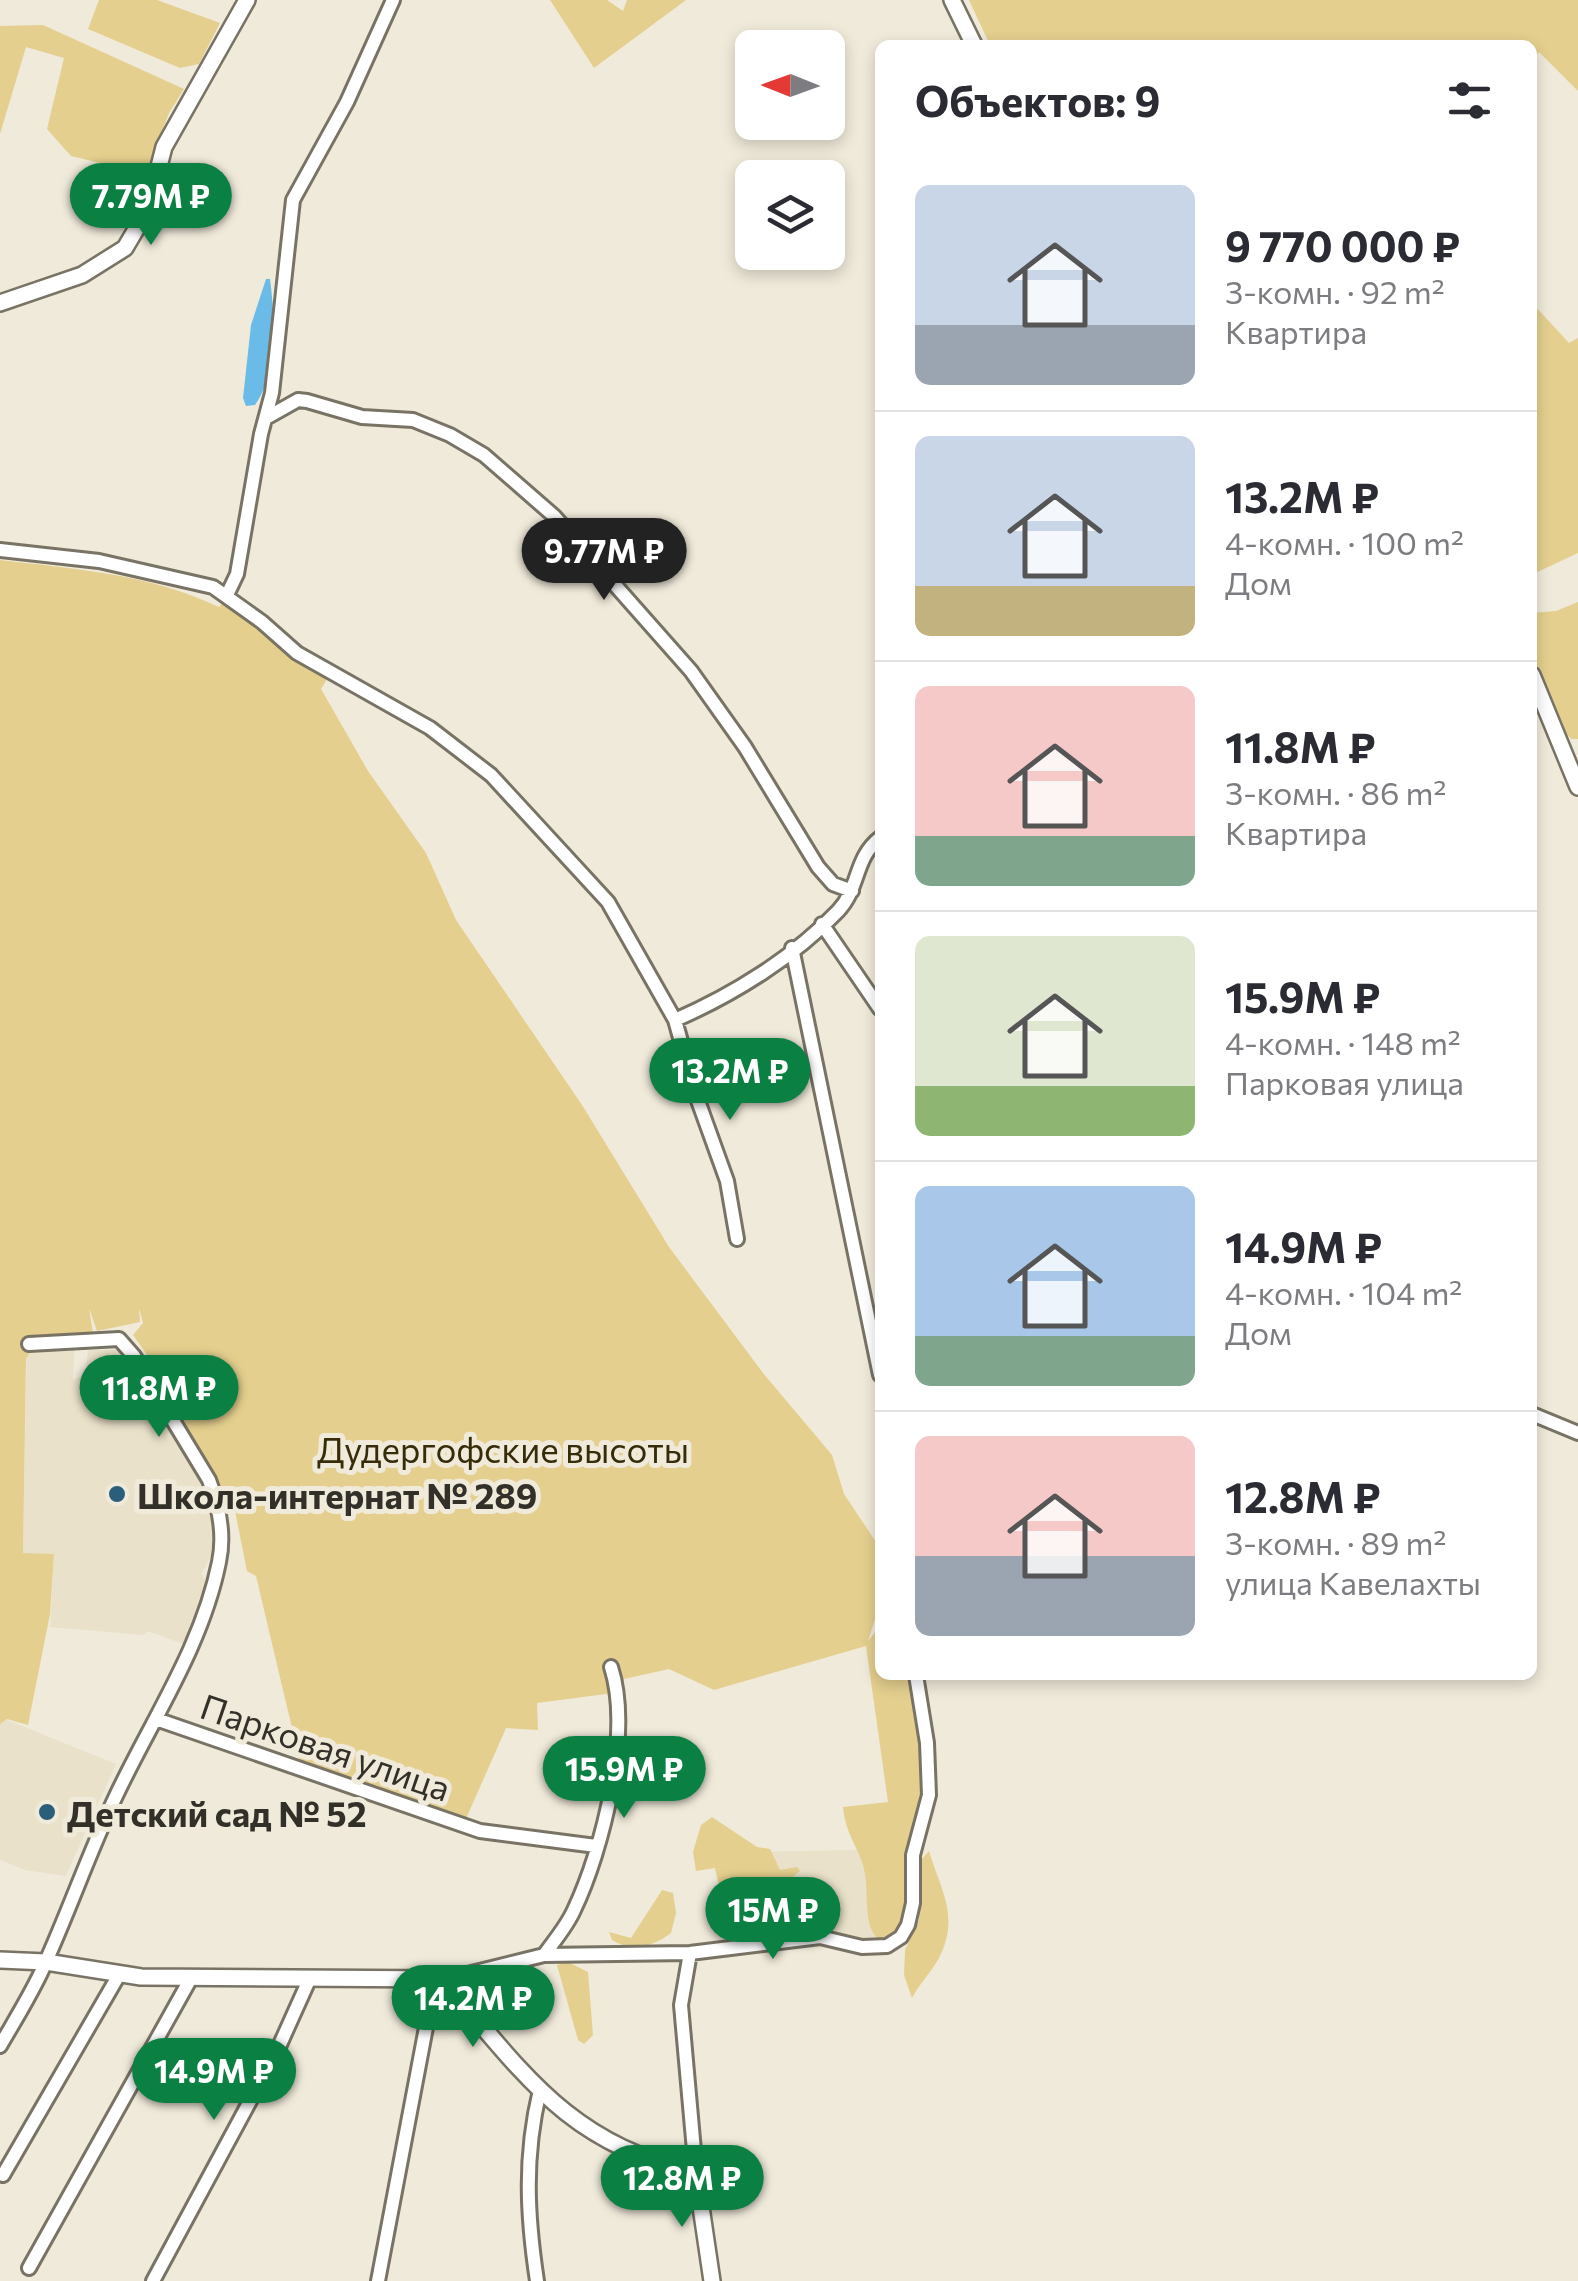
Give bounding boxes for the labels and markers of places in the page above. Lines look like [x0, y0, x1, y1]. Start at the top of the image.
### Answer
pin: 7.79M ₽ [59, 163, 243, 248]
pin: 9.77M ₽ [512, 518, 696, 603]
pin: 13.2M ₽ [638, 1038, 822, 1123]
pin: 11.8M ₽ [67, 1355, 251, 1440]
place label: Школа-интернат № 289 [137, 1473, 537, 1516]
marker: Школа-интернат № 289 [106, 1483, 128, 1505]
pin: 15.9M ₽ [532, 1736, 716, 1821]
place label: Детский сад № 52 [67, 1791, 367, 1834]
marker: Детский сад № 52 [36, 1801, 58, 1823]
pin: 15M ₽ [703, 1877, 843, 1962]
pin: 14.2M ₽ [381, 1965, 565, 2050]
pin: 14.9M ₽ [122, 2038, 306, 2123]
pin: 12.8M ₽ [590, 2145, 774, 2230]

